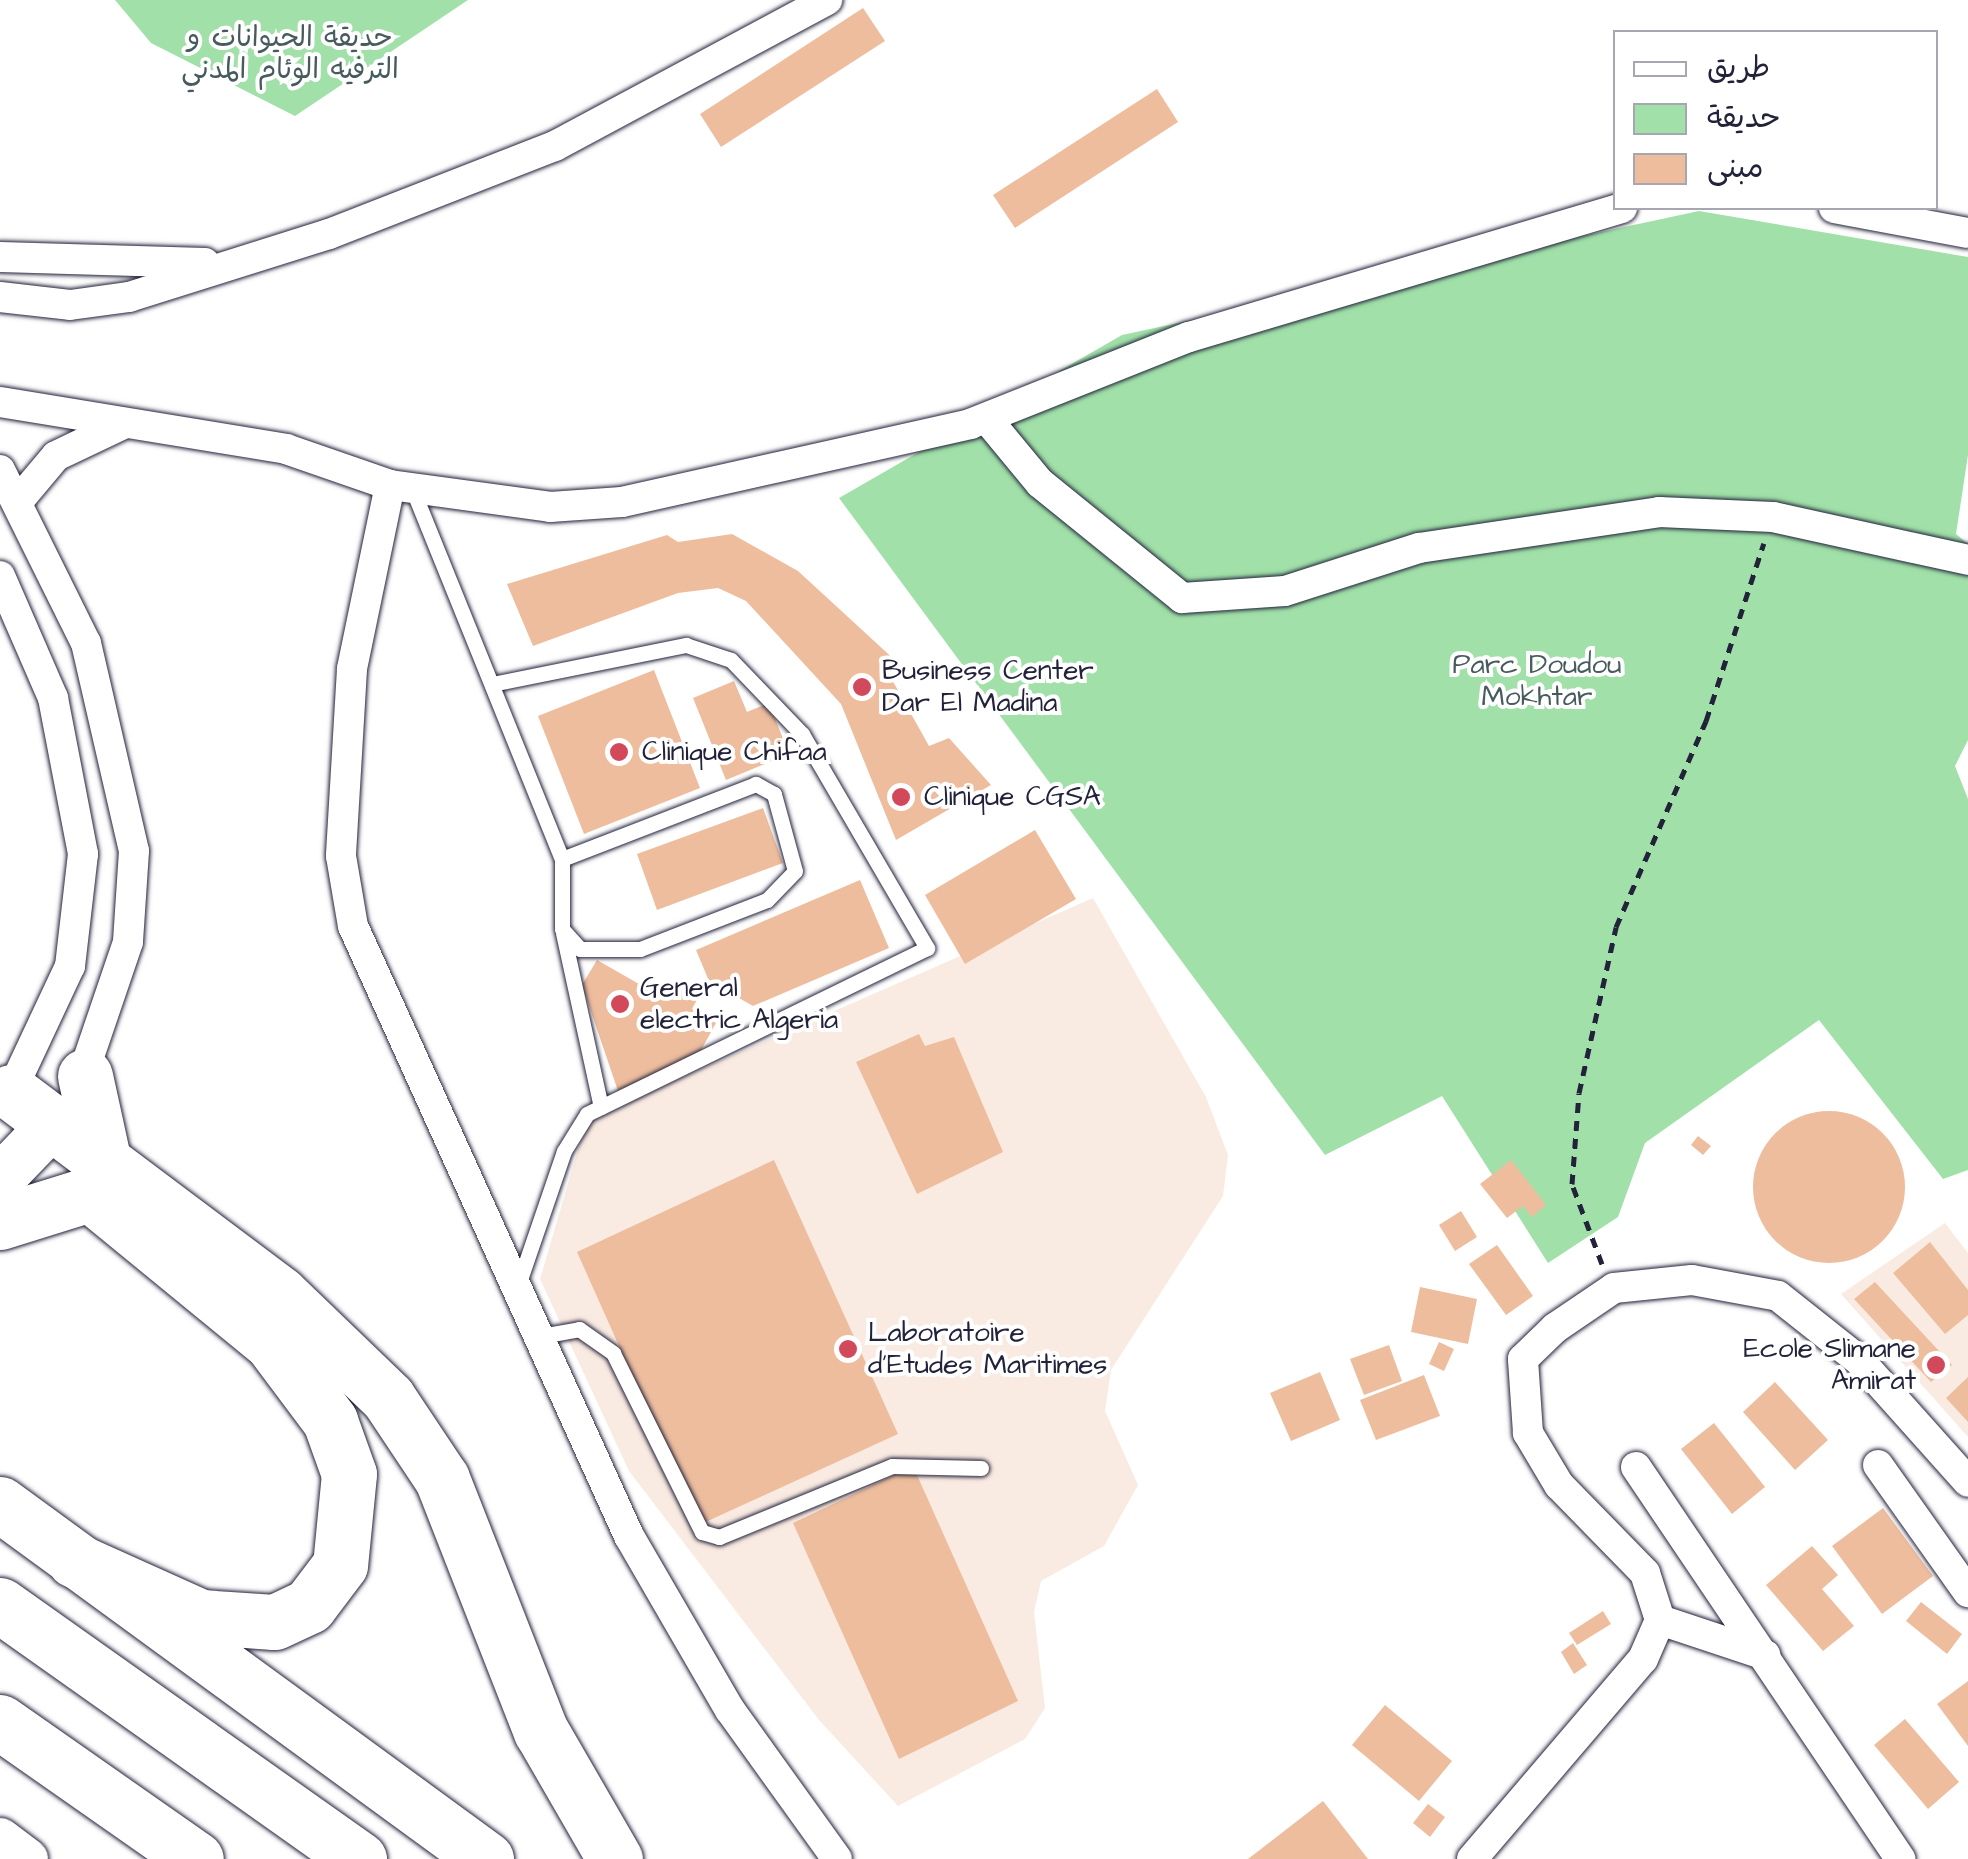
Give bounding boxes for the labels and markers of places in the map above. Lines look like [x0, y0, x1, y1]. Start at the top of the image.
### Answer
place label: Business Center Dar El Madina [882, 654, 1094, 720]
marker: Business Center Dar El Madina [851, 676, 873, 698]
place label: Clinique Chifaa [642, 735, 827, 769]
marker: Clinique Chifaa [606, 739, 632, 765]
place label: Clinique CGSA [924, 780, 1101, 814]
marker: Clinique CGSA [888, 784, 914, 810]
place label: General electric Algeria [640, 971, 838, 1037]
marker: General electric Algeria [609, 993, 631, 1015]
place label: Laboratoire d'Etudes Maritimes [868, 1316, 1107, 1382]
place label: Ecole Slimane Amirat [1743, 1332, 1916, 1398]
marker: Laboratoire d'Etudes Maritimes [837, 1338, 859, 1360]
marker: Ecole Slimane Amirat [1925, 1354, 1947, 1376]

